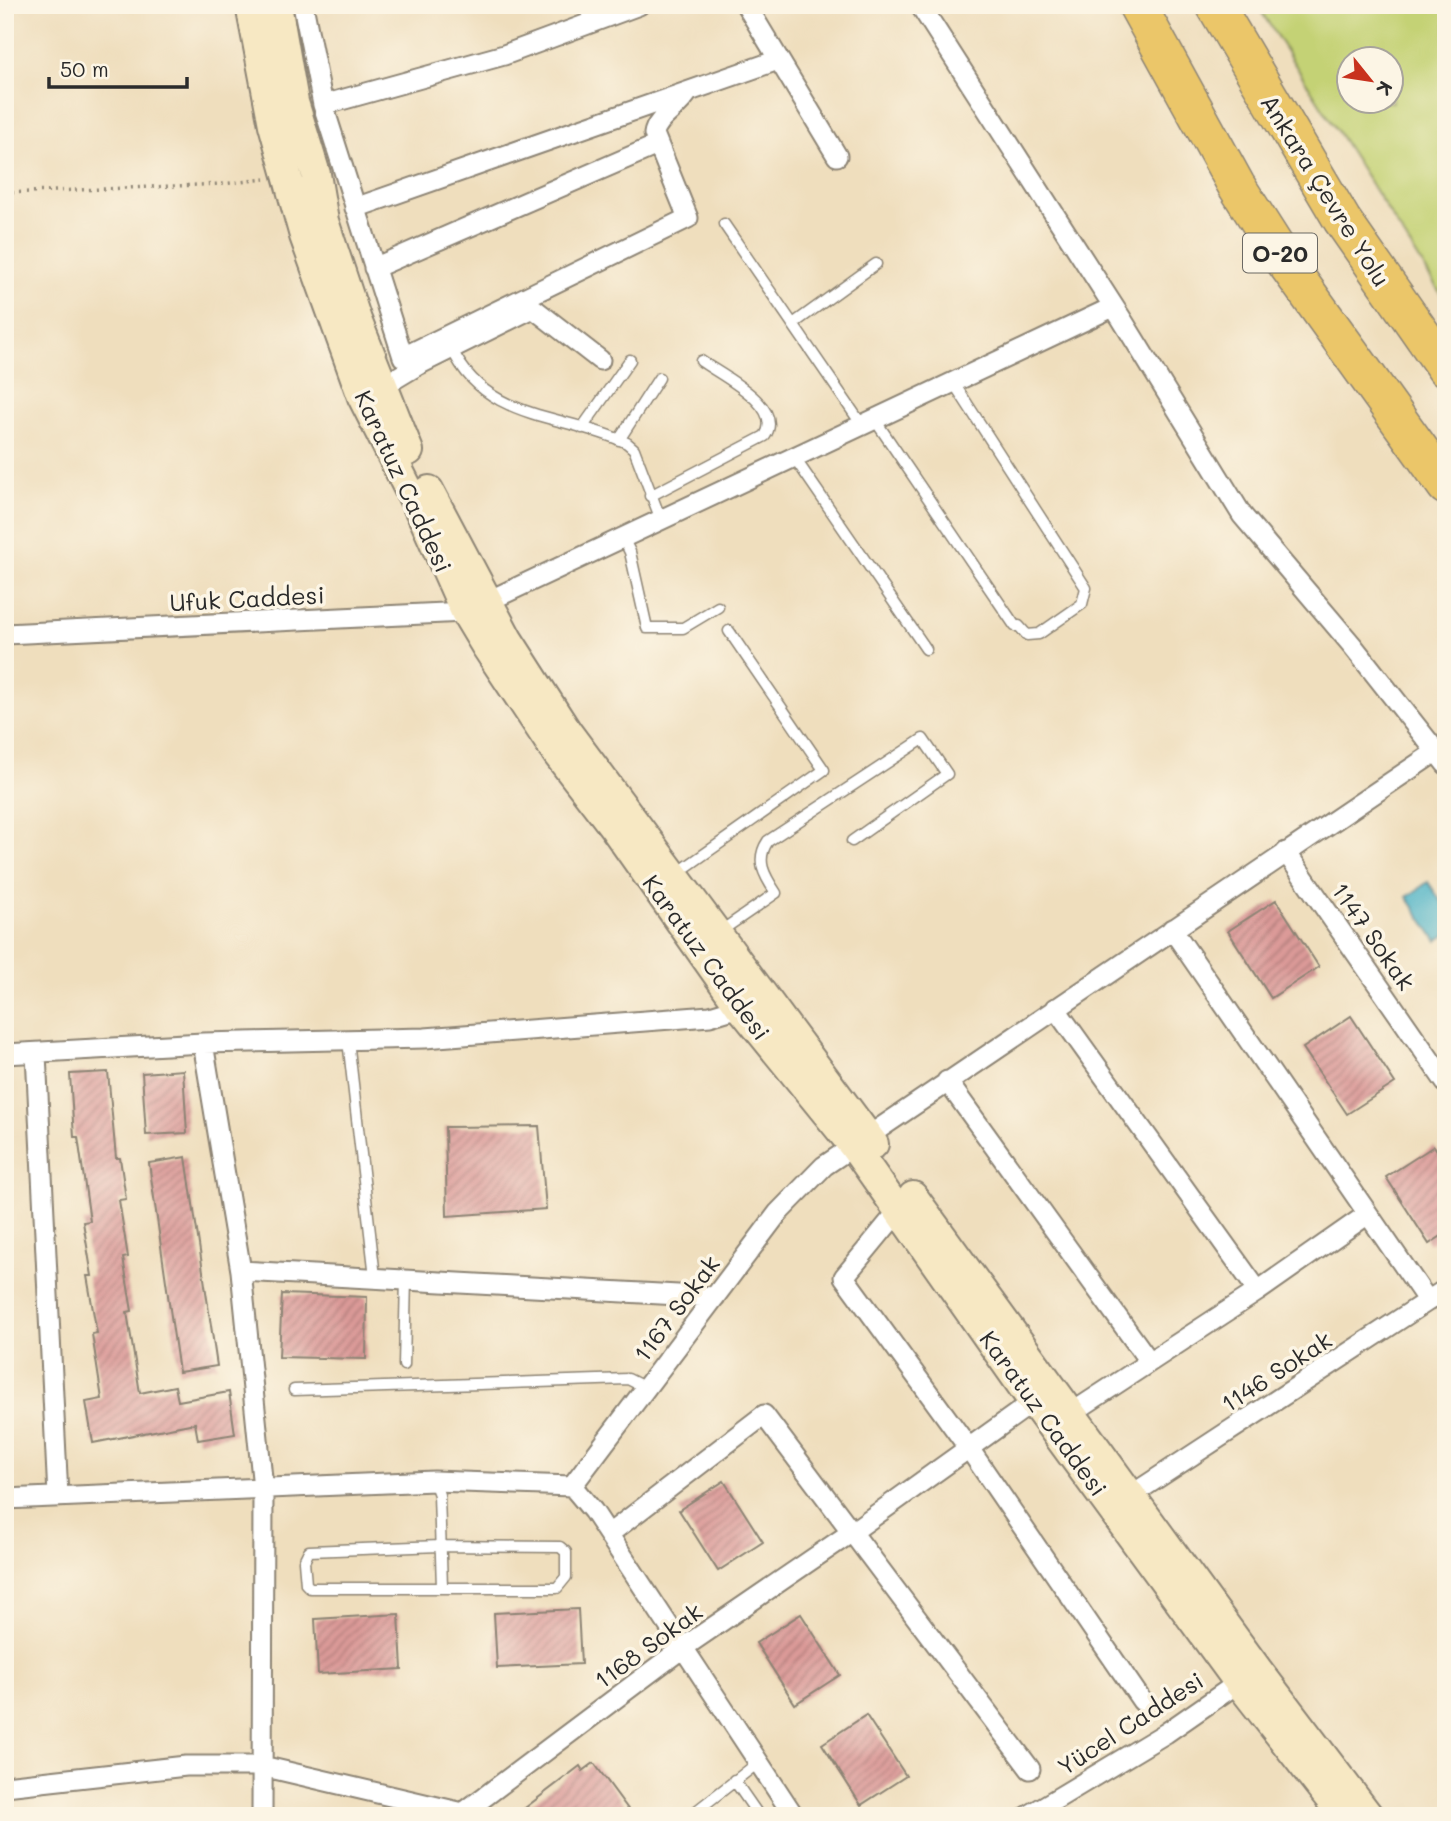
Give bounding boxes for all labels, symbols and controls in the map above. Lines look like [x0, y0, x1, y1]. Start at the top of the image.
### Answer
scale bar [49, 46, 187, 90]
north arrow [1336, 46, 1406, 116]
text: 50 m [60, 55, 109, 82]
text: K [1371, 77, 1399, 100]
street label: Ankara Çevre Yolu [1254, 88, 1398, 292]
road number: O-20 [1243, 234, 1317, 272]
street label: Karatuz Caddesi [348, 385, 460, 577]
street label: Ufuk Caddesi [169, 578, 325, 618]
street label: Karatuz Caddesi [636, 868, 778, 1046]
street label: 1147 Sokak [1326, 876, 1422, 996]
street label: 1167 Sokak [626, 1249, 726, 1367]
street label: Karatuz Caddesi [973, 1324, 1115, 1502]
street label: 1146 Sokak [1215, 1324, 1337, 1418]
street label: 1168 Sokak [588, 1595, 708, 1695]
street label: Yücel Caddesi [1051, 1664, 1209, 1782]

